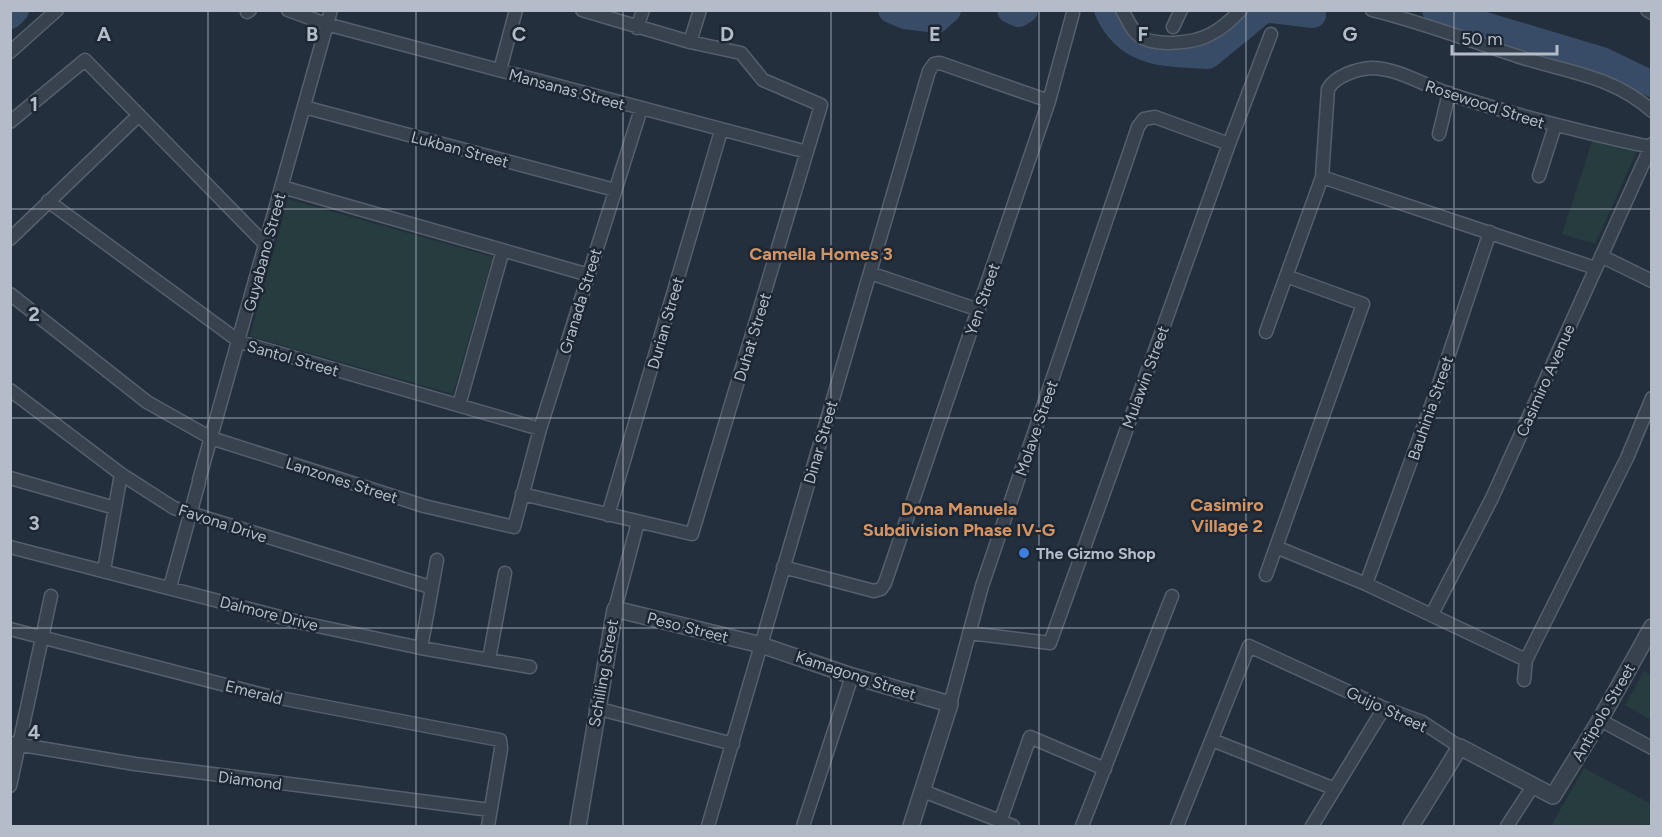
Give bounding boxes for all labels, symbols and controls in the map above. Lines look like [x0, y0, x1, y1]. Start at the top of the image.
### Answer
scale bar [1452, 18, 1557, 56]
text: A [97, 22, 112, 46]
text: B [306, 22, 318, 46]
text: C [512, 22, 526, 46]
text: D [720, 22, 734, 46]
text: E [929, 22, 941, 46]
text: F [1137, 22, 1149, 46]
text: G [1343, 22, 1358, 46]
text: 50 m [1461, 28, 1503, 50]
street label: Mansanas Street [507, 65, 627, 114]
street label: Rosewood Street [1423, 76, 1547, 133]
text: 1 [30, 92, 38, 116]
street label: Lukban Street [409, 127, 511, 172]
street label: Guyabano Street [240, 191, 289, 314]
district label: Camella Homes 3 [749, 243, 893, 265]
street label: Granada Street [555, 246, 606, 356]
street label: Yen Street [961, 261, 1004, 338]
street label: Durian Street [643, 275, 688, 371]
street label: Duhat Street [730, 290, 775, 384]
text: 2 [28, 302, 40, 326]
street label: Casimiro Avenue [1512, 321, 1579, 439]
street label: Mulawin Street [1118, 323, 1173, 431]
street label: Santol Street [245, 336, 341, 381]
street label: Bauhinia Street [1404, 354, 1457, 463]
street label: Molave Street [1011, 378, 1062, 479]
street label: Dinar Street [800, 398, 841, 486]
street label: Lanzones Street [284, 453, 400, 507]
district label: Casimiro Village 2 [1190, 494, 1264, 537]
district label: Dona Manuela Subdivision Phase IV-G [863, 498, 1055, 541]
street label: Favona Drive [176, 500, 270, 547]
text: 3 [28, 511, 40, 535]
place label: The Gizmo Shop [1036, 544, 1156, 563]
marker: The Gizmo Shop [1017, 546, 1031, 560]
street label: Dalmore Drive [218, 592, 320, 635]
street label: Peso Street [645, 608, 731, 647]
street label: Schilling Street [585, 618, 622, 728]
street label: Kamagong Street [793, 647, 918, 704]
street label: Antipolo Street [1568, 660, 1639, 765]
street label: Emerald [223, 676, 284, 709]
street label: Guijo Street [1343, 682, 1430, 736]
text: 4 [28, 720, 41, 744]
street label: Diamond [217, 767, 283, 794]

